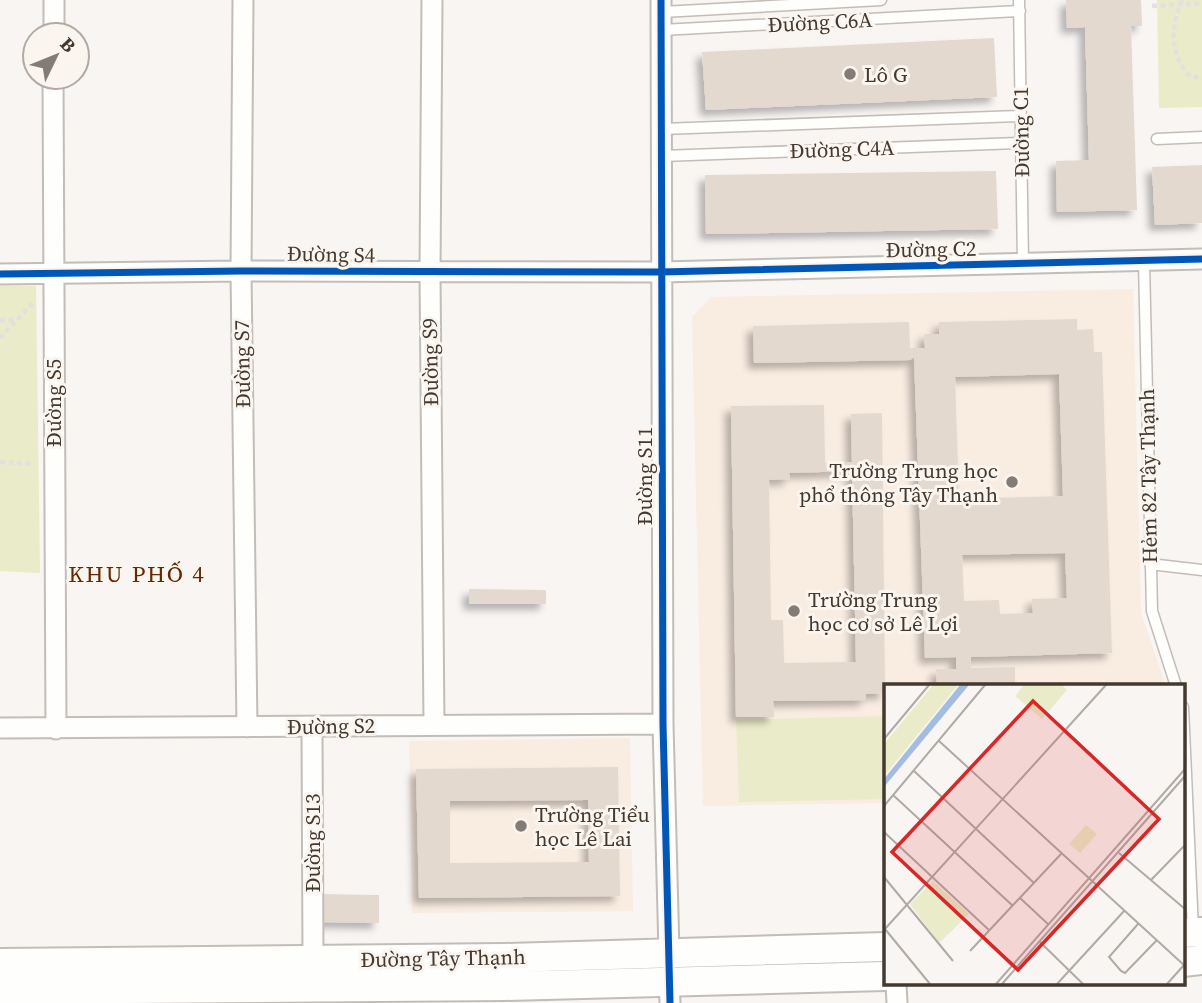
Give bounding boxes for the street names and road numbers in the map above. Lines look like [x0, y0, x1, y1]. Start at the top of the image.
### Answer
street label: Đường C6A [767, 5, 873, 39]
street label: Đường C1 [1006, 86, 1036, 178]
street label: Đường C4A [789, 133, 895, 165]
street label: Đường C2 [885, 234, 977, 264]
street label: Đường S4 [287, 239, 376, 269]
street label: Đường S9 [415, 318, 445, 406]
street label: Đường S7 [227, 320, 257, 408]
street label: Đường S5 [39, 359, 68, 447]
street label: Hẻm 82 Tây Thạnh [1132, 388, 1164, 564]
street label: Đường S11 [630, 427, 659, 525]
street label: Đường S2 [287, 711, 375, 741]
street label: Đường S13 [298, 794, 327, 892]
street label: Đường Tây Thạnh [360, 942, 526, 974]

